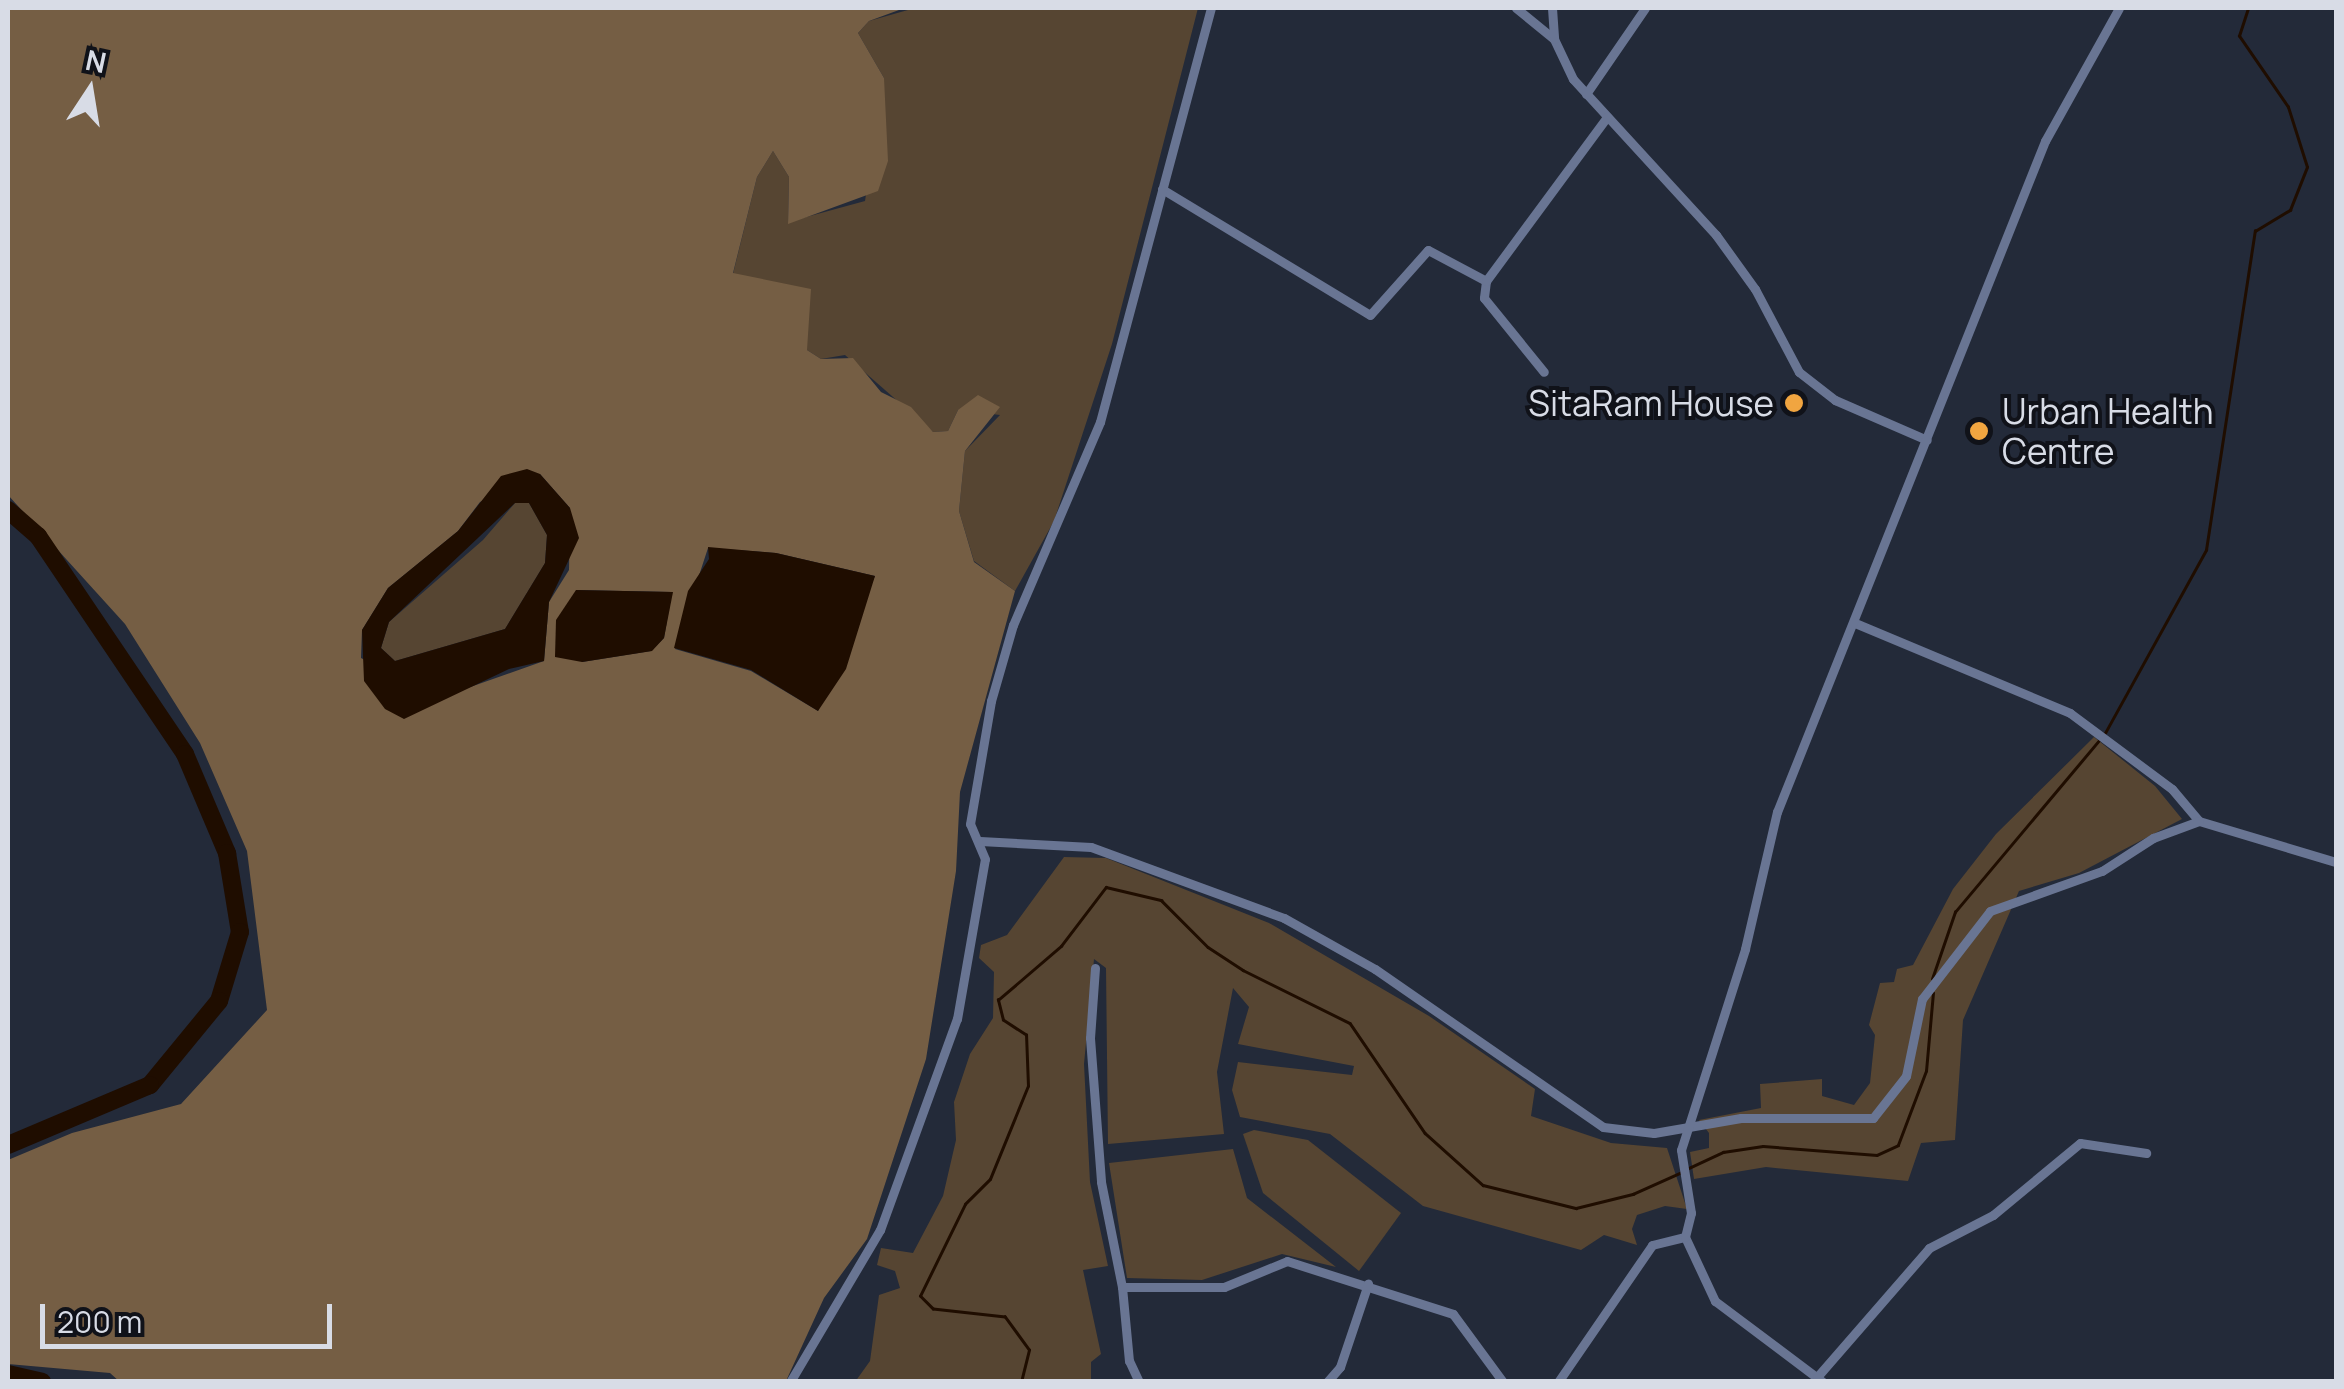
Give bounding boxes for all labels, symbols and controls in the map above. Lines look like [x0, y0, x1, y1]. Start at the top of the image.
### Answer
north arrow [40, 40, 140, 140]
text: N [82, 40, 110, 81]
place label: SitaRam House [1528, 382, 1774, 424]
place label: Urban Health Centre [2002, 390, 2214, 472]
marker: SitaRam House [1783, 392, 1805, 414]
marker: Urban Health Centre [1966, 418, 1992, 444]
scale bar [45, 1284, 338, 1346]
text: 200 m [57, 1301, 142, 1342]

